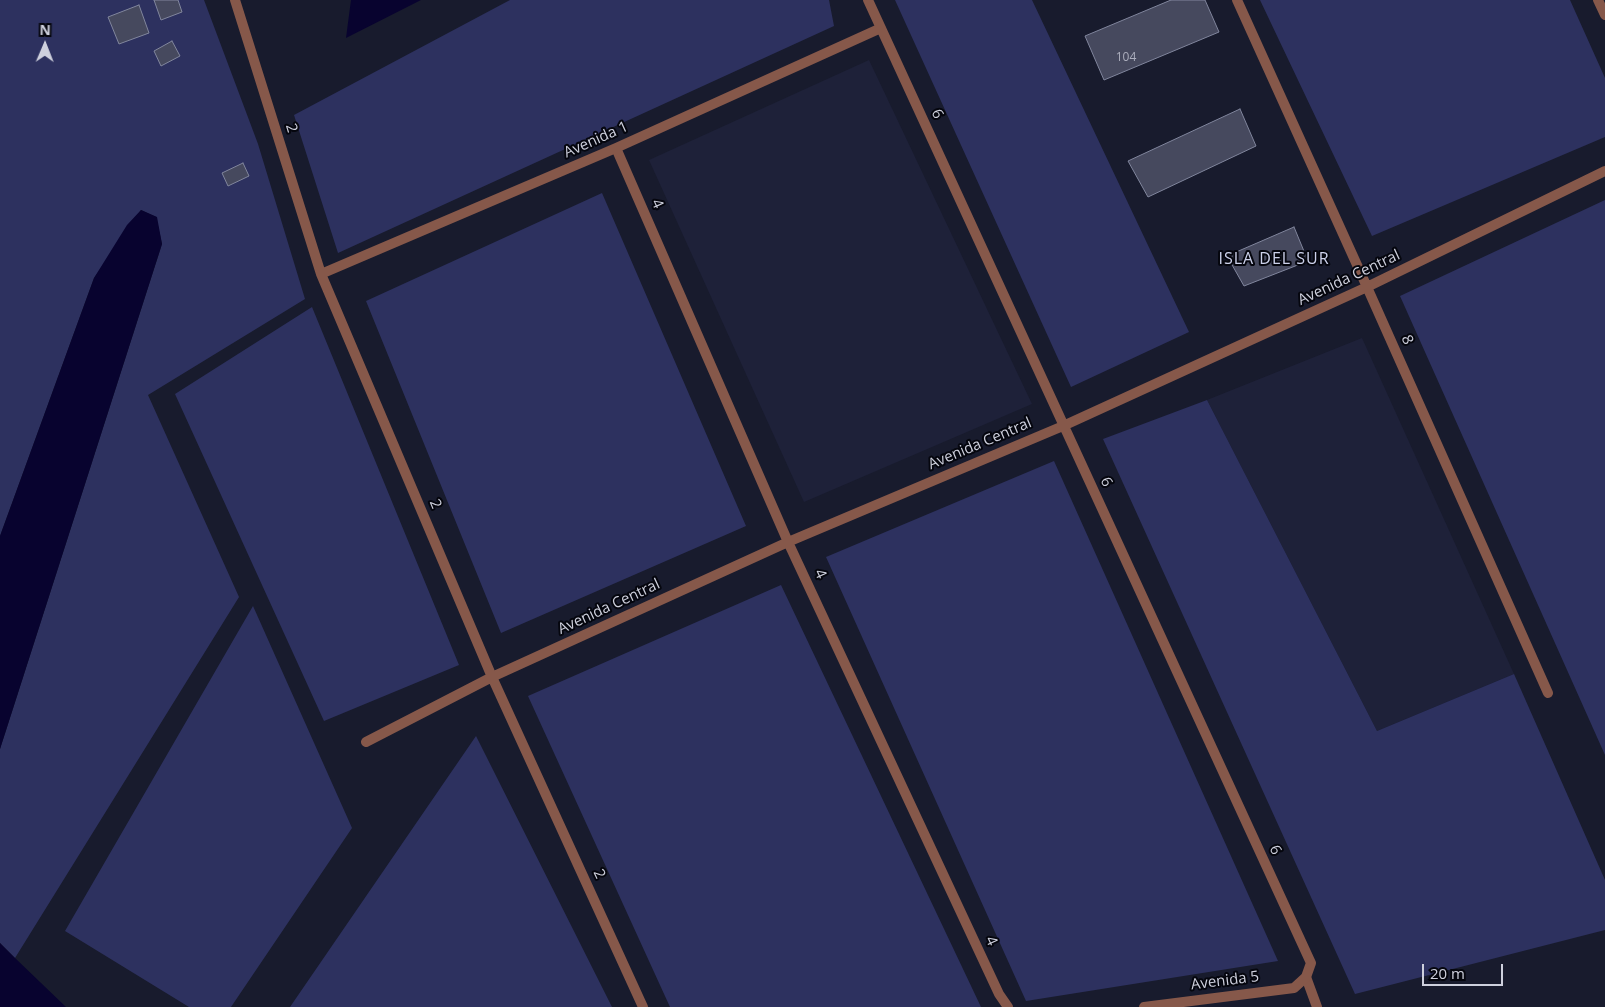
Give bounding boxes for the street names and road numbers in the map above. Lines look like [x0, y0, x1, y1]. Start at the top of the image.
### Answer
street label: 6 [927, 106, 947, 122]
street label: Avenida 1 [561, 118, 631, 162]
street label: 2 [281, 121, 301, 135]
street label: 4 [647, 196, 667, 212]
street label: Avenida Central [1295, 247, 1403, 309]
street label: 8 [1397, 332, 1417, 348]
street label: Avenida Central [926, 414, 1034, 474]
street label: 6 [1096, 474, 1116, 490]
street label: 2 [425, 497, 445, 511]
street label: 4 [810, 566, 830, 582]
street label: Avenida Central [555, 576, 663, 638]
street label: 6 [1265, 842, 1285, 858]
street label: 2 [589, 866, 609, 882]
street label: 4 [981, 933, 1001, 949]
street label: Avenida 5 [1190, 968, 1260, 994]

